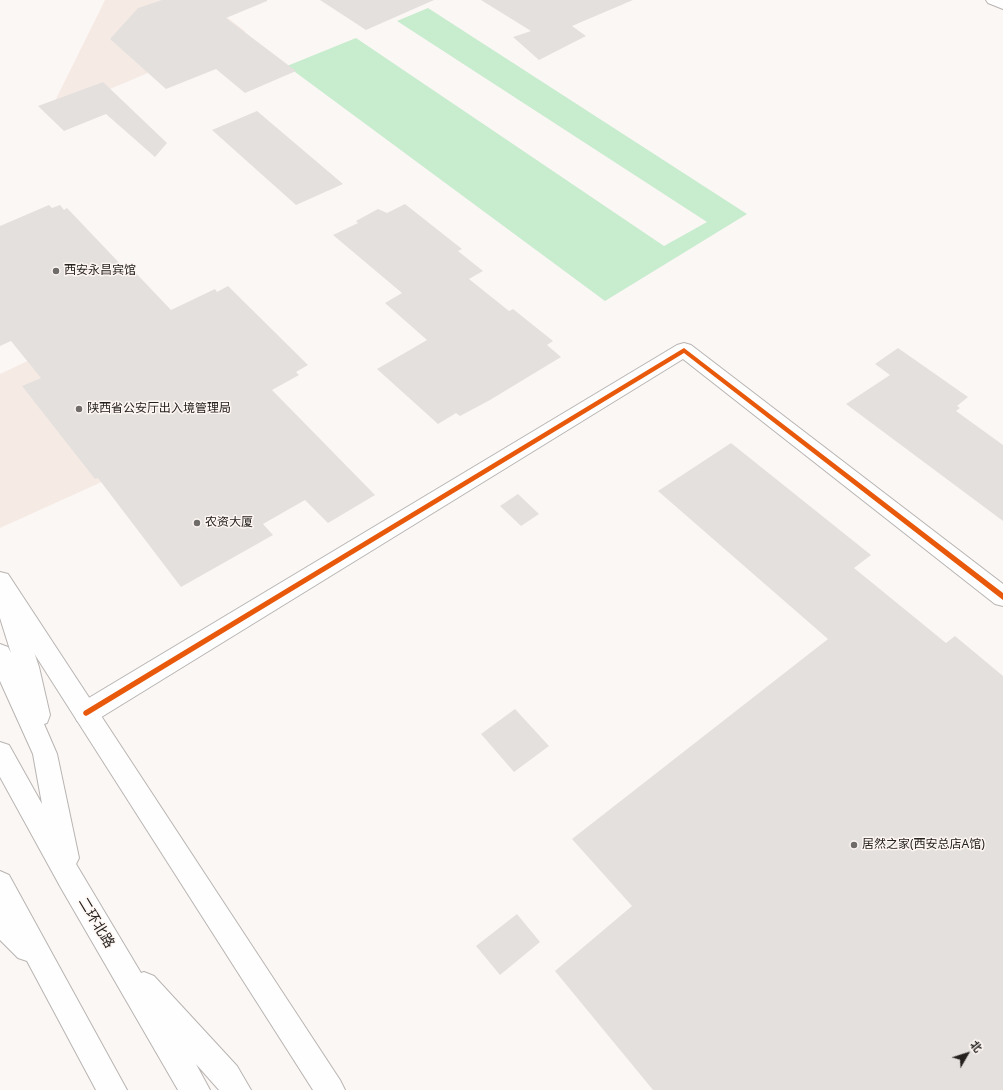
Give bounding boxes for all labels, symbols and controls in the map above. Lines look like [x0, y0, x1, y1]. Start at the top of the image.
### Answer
place label: 西安永昌宾馆 [64, 264, 136, 278]
marker: 西安永昌宾馆 [51, 266, 61, 276]
place label: 陕西省公安厅出入境管理局 [87, 402, 231, 416]
marker: 陕西省公安厅出入境管理局 [74, 404, 84, 414]
place label: 农资大厦 [205, 516, 253, 530]
marker: 农资大厦 [192, 518, 202, 528]
place label: 居然之家(西安总店A馆) [862, 838, 985, 852]
marker: 居然之家(西安总店A馆) [849, 840, 859, 850]
street label: 二环北路 [74, 895, 118, 951]
north arrow [947, 1034, 987, 1074]
text: 北 [967, 1037, 986, 1055]

